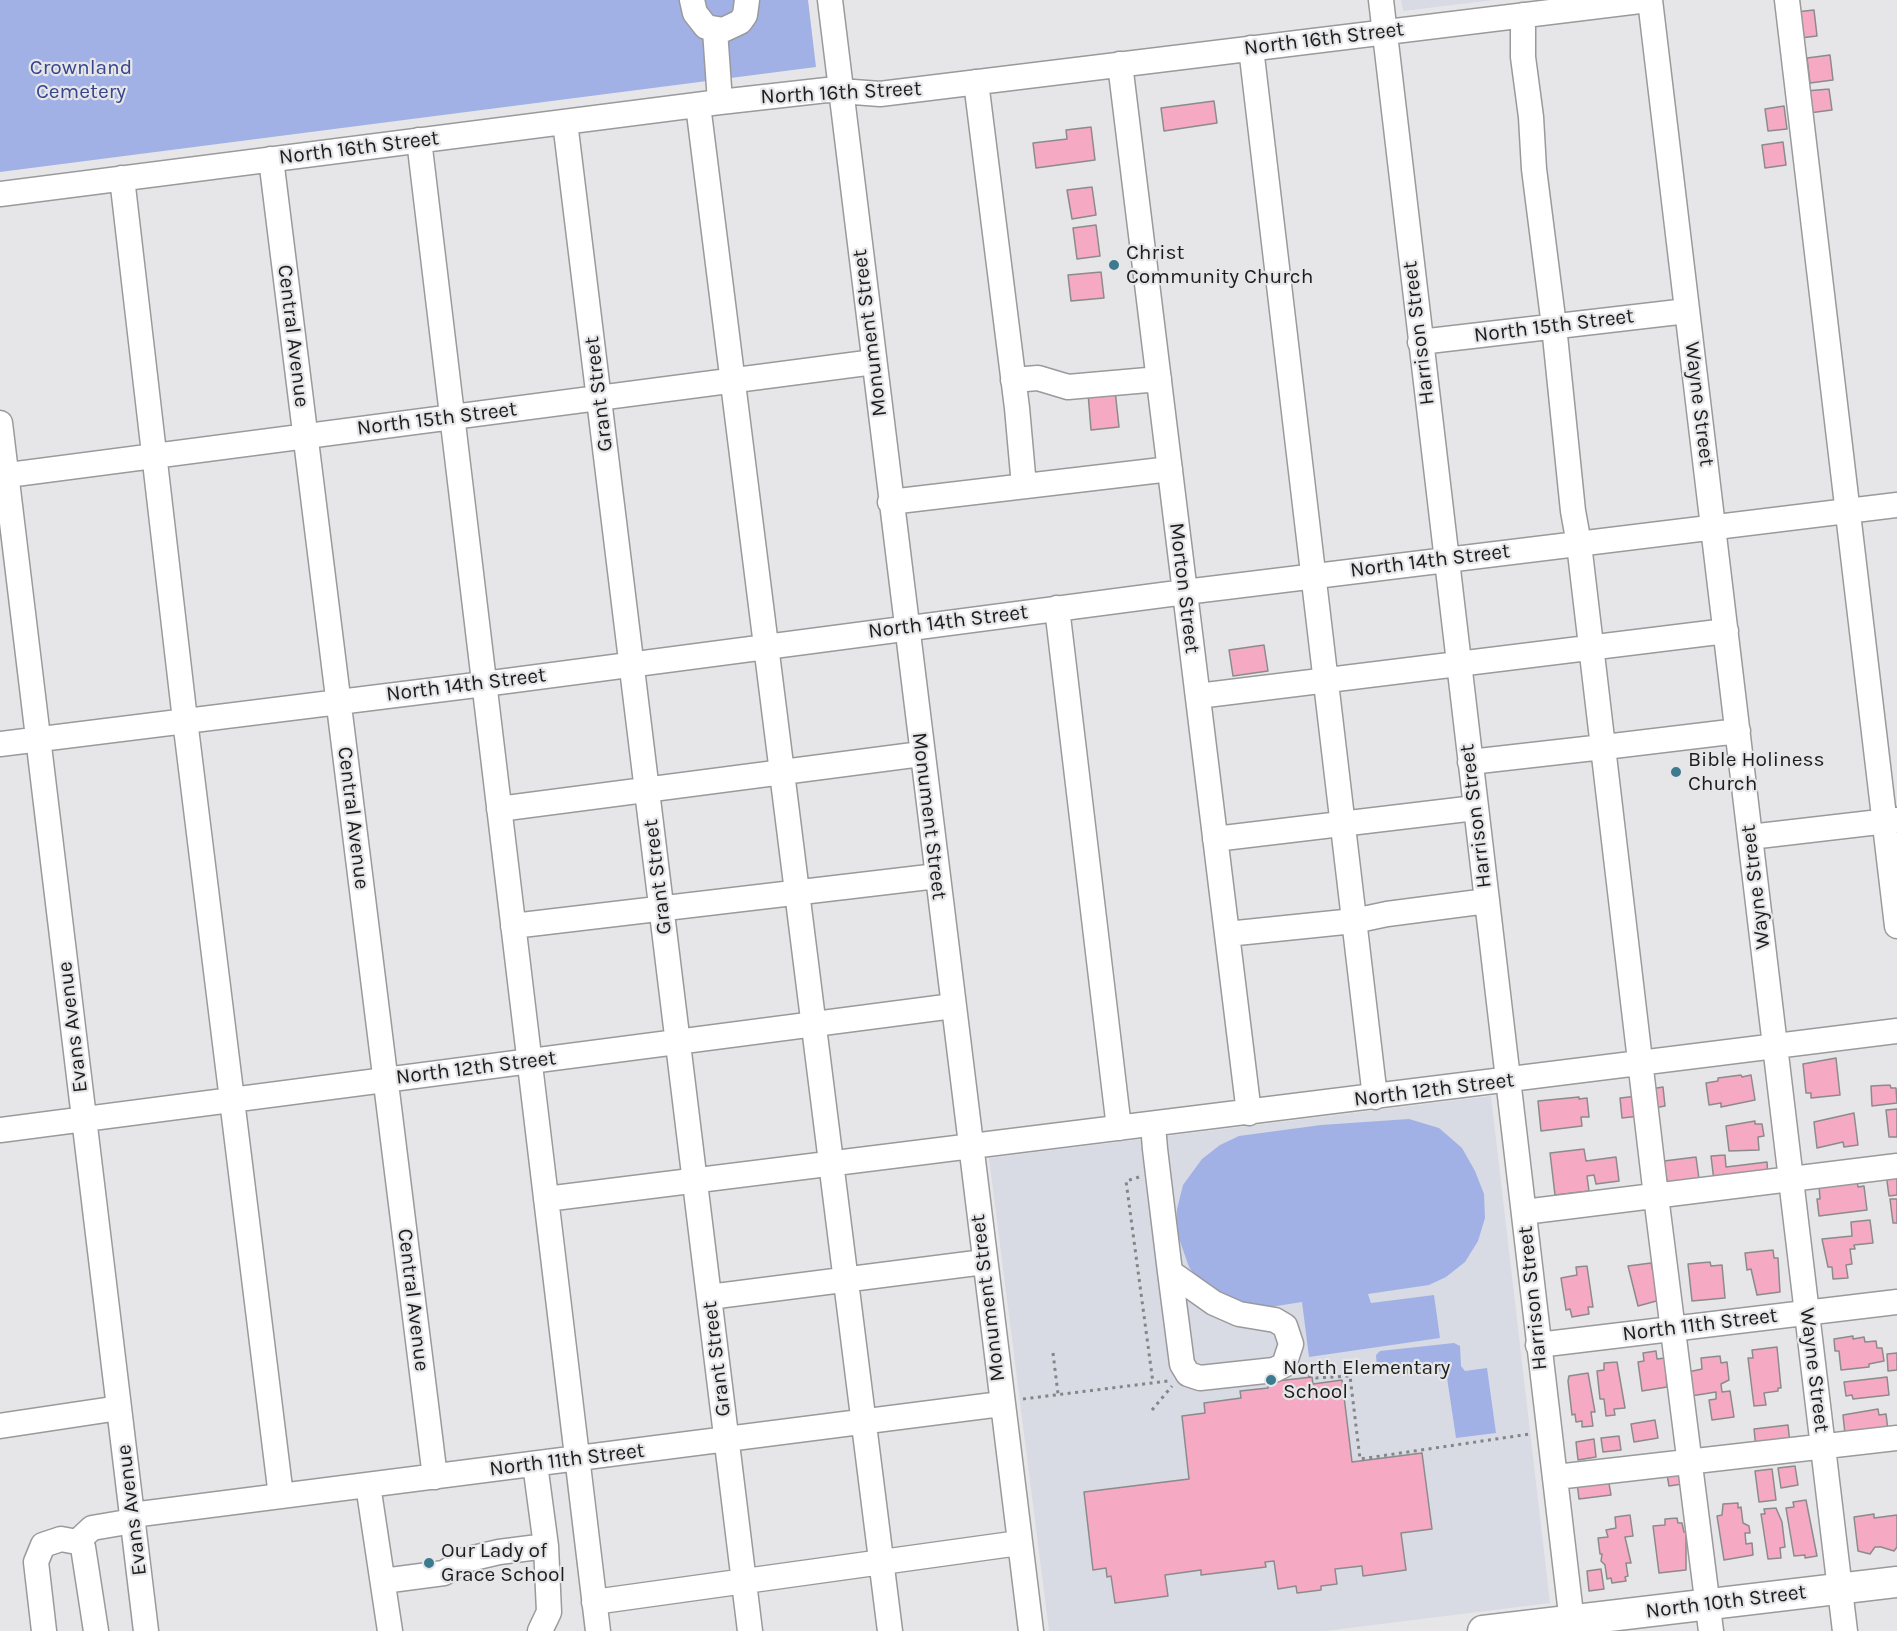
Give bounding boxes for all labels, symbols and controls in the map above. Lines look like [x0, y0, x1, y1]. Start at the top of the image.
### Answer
street label: North 16th Street [1242, 17, 1406, 61]
park label: Crownland Cemetery [30, 55, 132, 105]
street label: North 16th Street [760, 76, 922, 110]
street label: North 16th Street [277, 126, 441, 170]
place label: Christ Community Church [1126, 240, 1313, 290]
street label: Monument Street [847, 248, 893, 418]
marker: Christ Community Church [1107, 258, 1121, 272]
street label: Harrison Street [1398, 260, 1440, 406]
street label: Central Avenue [272, 263, 314, 409]
street label: North 15th Street [1473, 304, 1635, 348]
street label: Grant Street [579, 335, 619, 453]
street label: Wayne Street [1679, 340, 1719, 468]
street label: North 15th Street [356, 397, 518, 441]
street label: Morton Street [1163, 521, 1205, 655]
street label: North 14th Street [1349, 539, 1511, 583]
street label: North 14th Street [867, 600, 1029, 644]
street label: North 14th Street [385, 663, 547, 707]
street label: Monument Street [906, 731, 952, 901]
street label: Harrison Street [1455, 743, 1497, 889]
street label: Central Avenue [332, 745, 374, 891]
place label: Bible Holiness Church [1688, 747, 1825, 797]
marker: Bible Holiness Church [1669, 765, 1683, 779]
street label: Grant Street [638, 818, 678, 936]
street label: Wayne Street [1736, 823, 1776, 951]
street label: Evans Avenue [52, 960, 94, 1094]
street label: North 12th Street [394, 1046, 558, 1090]
street label: North 12th Street [1352, 1068, 1516, 1112]
street label: Monument Street [965, 1213, 1011, 1383]
street label: Harrison Street [1513, 1225, 1553, 1371]
street label: Central Avenue [392, 1227, 434, 1373]
street label: Grant Street [697, 1300, 737, 1418]
street label: North 11th Street [1621, 1303, 1779, 1347]
street label: Wayne Street [1794, 1306, 1834, 1434]
place label: North Elementary School [1283, 1355, 1450, 1405]
marker: North Elementary School [1264, 1373, 1278, 1387]
street label: North 11th Street [488, 1438, 646, 1482]
street label: Evans Avenue [111, 1443, 153, 1577]
place label: Our Lady of Grace School [441, 1538, 565, 1588]
marker: Our Lady of Grace School [422, 1556, 436, 1570]
street label: North 10th Street [1644, 1580, 1808, 1624]

